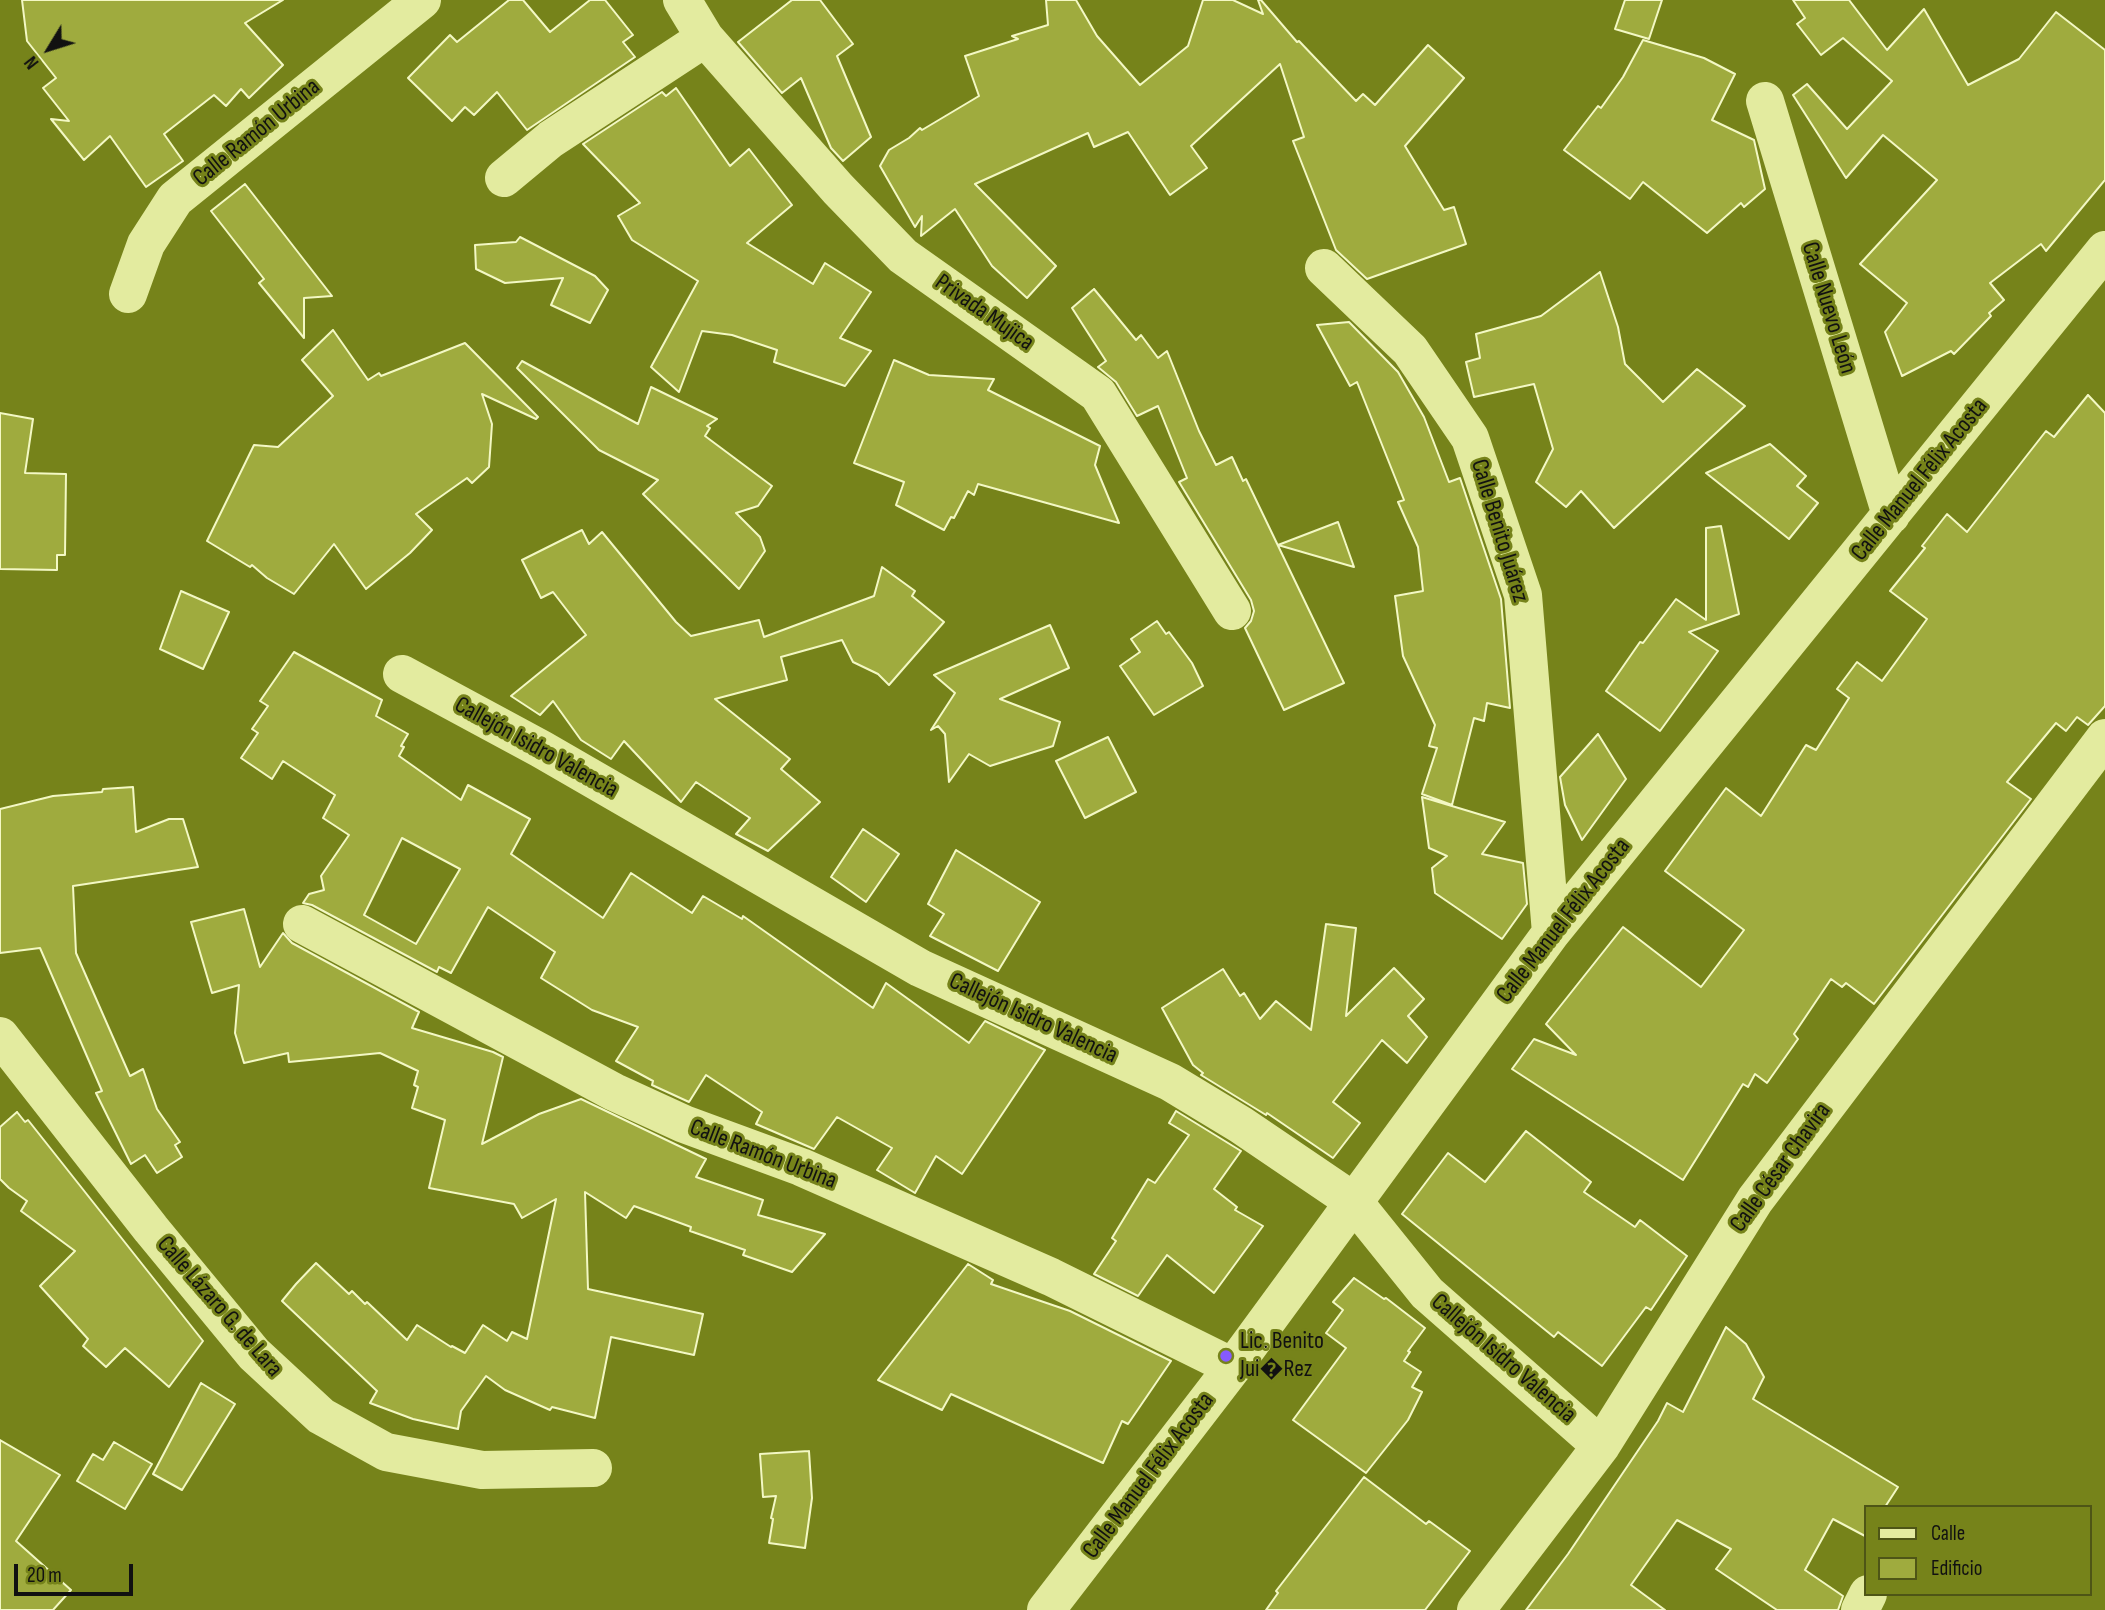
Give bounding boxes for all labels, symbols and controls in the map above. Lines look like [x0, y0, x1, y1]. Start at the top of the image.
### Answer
north arrow [14, 14, 84, 84]
text: N [20, 51, 44, 73]
street label: Calle Ramón Urbina [188, 73, 326, 193]
street label: Calle Nuevo León [1794, 239, 1862, 377]
street label: Privada Mujica [929, 268, 1039, 358]
street label: Calle Manuel Félix Acosta [1846, 393, 1994, 567]
street label: Calle Benito Juárez [1464, 456, 1534, 606]
street label: Callejón Isidro Valencia [449, 691, 623, 805]
street label: Calle Manuel Félix Acosta [1491, 833, 1637, 1009]
street label: Callejón Isidro Valencia [944, 967, 1122, 1071]
street label: Calle César Chavira [1724, 1098, 1838, 1238]
street label: Calle Ramón Urbina [685, 1114, 841, 1196]
street label: Calle Lázaro G. de Lara [150, 1231, 288, 1383]
street label: Callejón Isidro Valencia [1425, 1288, 1581, 1430]
place label: Lic. Benito Jui�Rez [1240, 1328, 1324, 1384]
marker: Lic. Benito Jui�Rez [1218, 1348, 1234, 1364]
street label: Calle Manuel Félix Acosta [1077, 1387, 1221, 1565]
legend [1864, 1505, 2091, 1596]
text: Calle [1931, 1521, 1965, 1546]
scale bar [18, 1550, 136, 1594]
text: Edificio [1931, 1556, 1982, 1581]
text: 20 m [27, 1563, 62, 1588]

